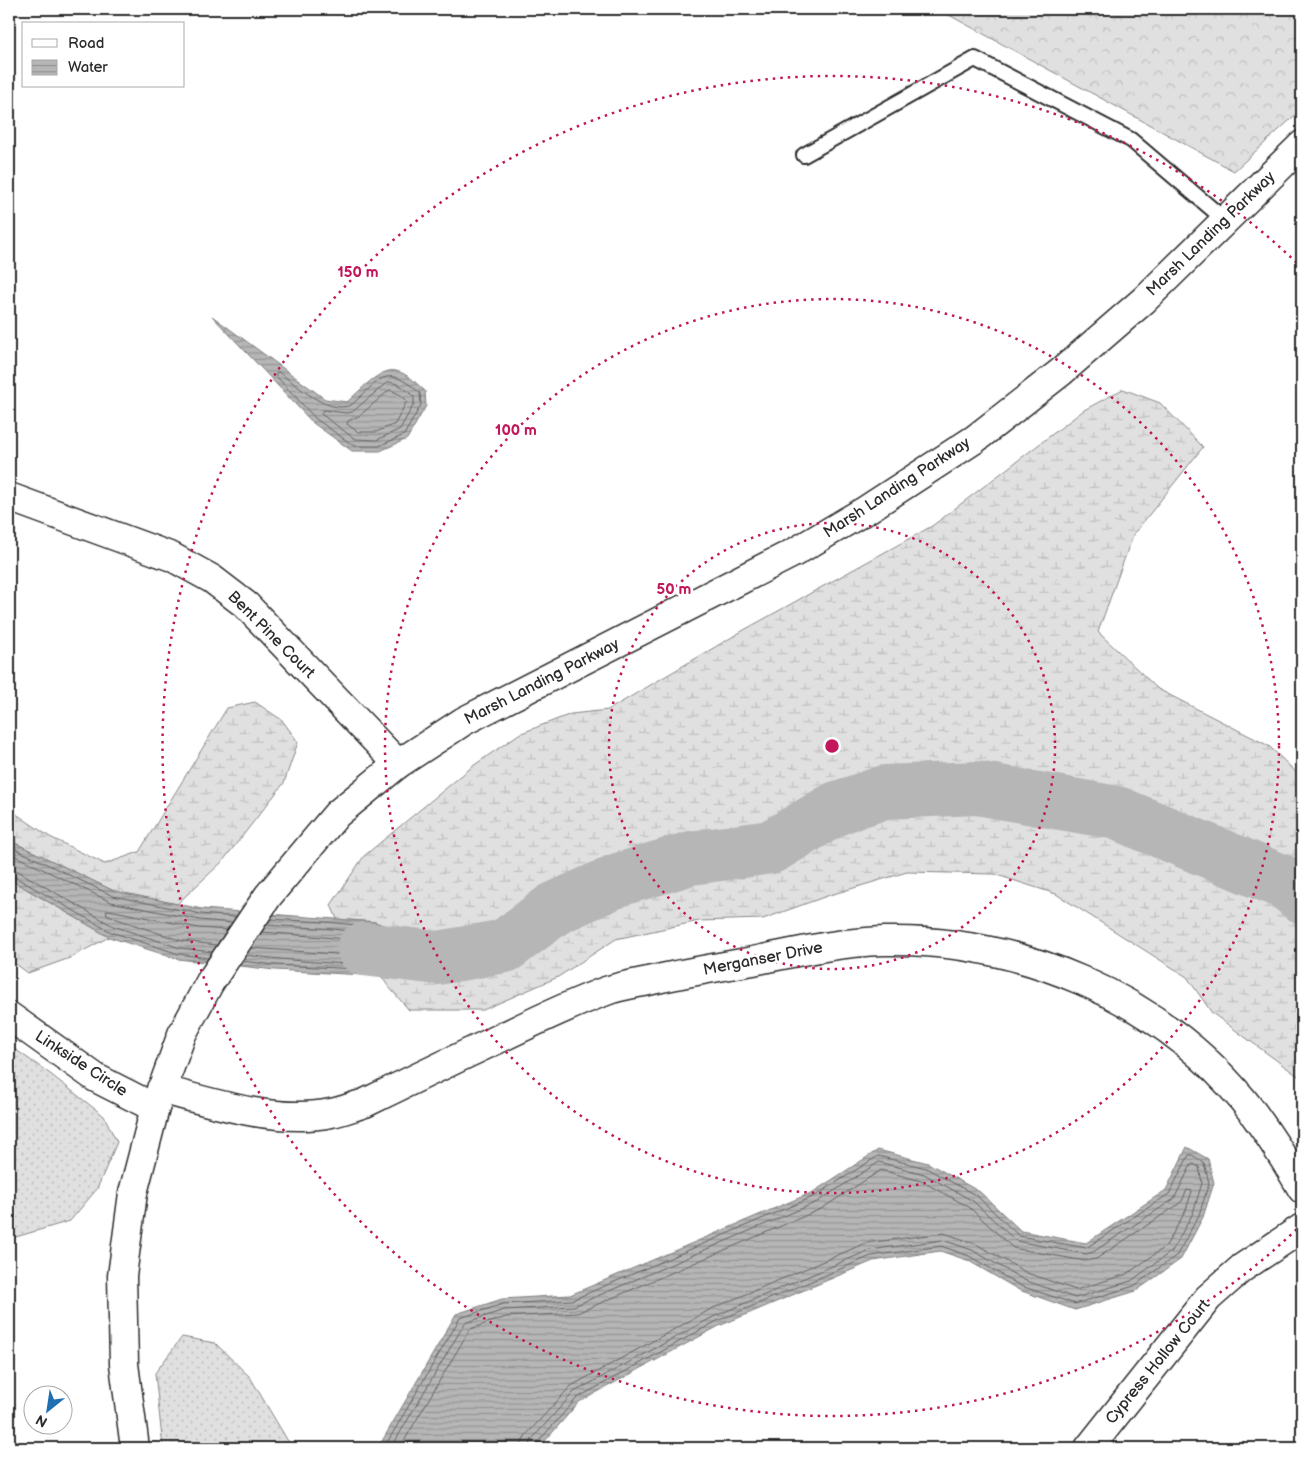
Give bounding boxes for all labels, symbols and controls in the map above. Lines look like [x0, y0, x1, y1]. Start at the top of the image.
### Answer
legend [22, 22, 185, 88]
text: Road [68, 34, 104, 53]
text: Water [68, 58, 108, 77]
street label: Marsh Landing Parkway [1143, 167, 1280, 300]
text: 150 m [337, 263, 379, 282]
text: 100 m [495, 421, 537, 440]
street label: Marsh Landing Parkway [820, 433, 975, 543]
text: 50 m [657, 580, 692, 599]
street label: Bent Pine Court [223, 587, 319, 683]
street label: Marsh Landing Parkway [461, 634, 623, 729]
centre of rings [823, 737, 841, 755]
street label: Merganser Drive [702, 938, 825, 980]
street label: Linkside Circle [31, 1027, 131, 1101]
street label: Cypress Hollow Court [1102, 1296, 1214, 1428]
north arrow [22, 1384, 72, 1434]
text: N [33, 1411, 51, 1431]

